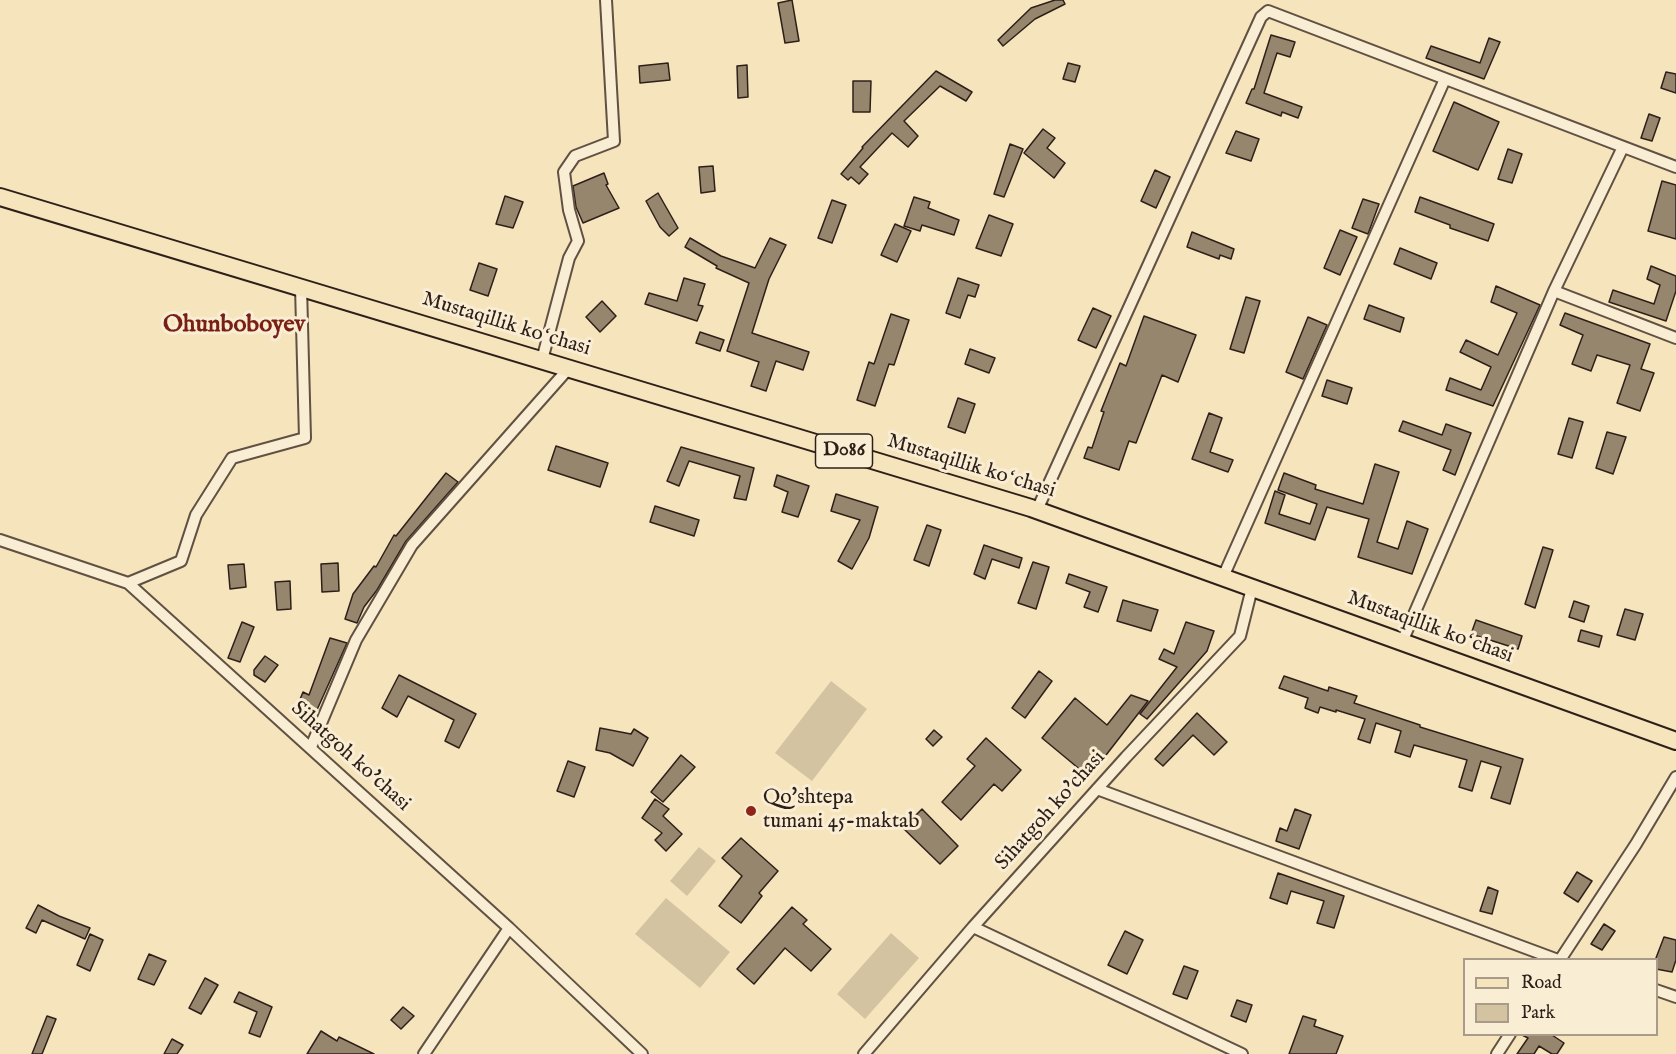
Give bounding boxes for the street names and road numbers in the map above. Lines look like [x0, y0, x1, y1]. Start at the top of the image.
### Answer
street label: Mustaqillik koʻchasi [419, 287, 593, 363]
street label: Mustaqillik koʻchasi [884, 429, 1058, 505]
road number: D086 [816, 434, 872, 468]
street label: Mustaqillik koʻchasi [1344, 586, 1516, 670]
street label: Sihatgoh ko'chasi [285, 697, 415, 817]
street label: Sihatgoh ko'chasi [991, 746, 1111, 876]

